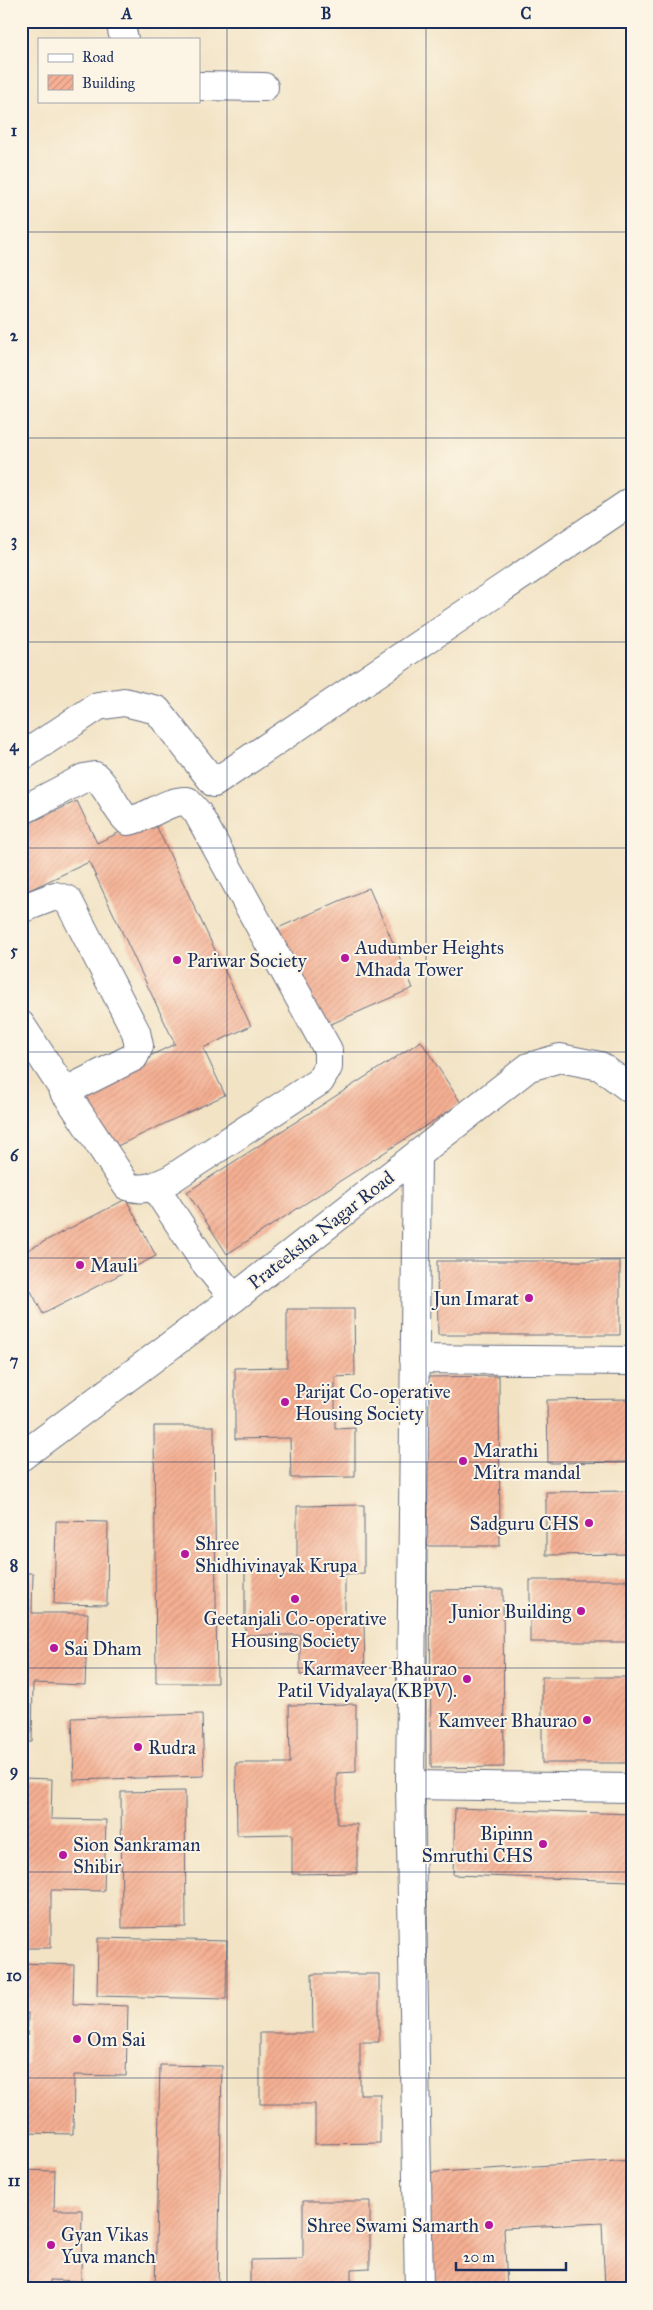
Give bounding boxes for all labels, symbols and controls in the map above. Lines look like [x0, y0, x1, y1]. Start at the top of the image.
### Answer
text: A [121, 4, 133, 23]
text: B [321, 4, 331, 23]
text: C [521, 4, 532, 23]
legend [38, 38, 200, 102]
text: Road [82, 48, 114, 66]
text: Building [82, 74, 136, 92]
text: 1 [11, 121, 18, 140]
text: 2 [10, 326, 19, 345]
text: 3 [11, 531, 17, 551]
text: 4 [10, 736, 20, 756]
place label: Audumber Heights Mhada Tower [354, 936, 504, 981]
text: 5 [10, 941, 18, 960]
place label: Pariwar Society [187, 949, 308, 972]
marker: Audumber Heights Mhada Tower [339, 952, 351, 964]
marker: Pariwar Society [171, 954, 183, 966]
text: 6 [10, 1146, 19, 1165]
street label: Prateeksha Nagar Road [243, 1166, 400, 1295]
place label: Mauli [90, 1254, 138, 1277]
marker: Mauli [74, 1259, 86, 1271]
place label: Jun Imarat [431, 1287, 519, 1311]
marker: Jun Imarat [523, 1292, 535, 1304]
text: 7 [10, 1351, 19, 1370]
place label: Parijat Co-operative Housing Society [295, 1380, 451, 1426]
marker: Parijat Co-operative Housing Society [279, 1396, 291, 1408]
place label: Marathi Mitra mandal [473, 1439, 582, 1484]
marker: Marathi Mitra mandal [457, 1455, 469, 1467]
place label: Sadguru CHS [470, 1512, 579, 1536]
marker: Sadguru CHS [583, 1517, 595, 1529]
place label: Shree Shidhivinayak Krupa [195, 1532, 358, 1577]
marker: Shree Shidhivinayak Krupa [179, 1548, 191, 1560]
text: 8 [10, 1556, 18, 1575]
marker: Geetanjali Co-operative Housing Society [289, 1593, 301, 1605]
place label: Junior Building [448, 1600, 571, 1624]
marker: Junior Building [575, 1605, 587, 1617]
place label: Geetanjali Co-operative Housing Society [203, 1607, 387, 1653]
place label: Sai Dham [64, 1637, 142, 1660]
marker: Sai Dham [48, 1642, 60, 1654]
place label: Karmaveer Bhaurao Patil Vidyalaya(KBPV). [277, 1657, 457, 1703]
marker: Karmaveer Bhaurao Patil Vidyalaya(KBPV). [461, 1673, 473, 1685]
place label: Kamveer Bhaurao [438, 1709, 577, 1732]
marker: Kamveer Bhaurao [581, 1714, 593, 1726]
place label: Rudra [148, 1736, 197, 1759]
marker: Rudra [132, 1741, 144, 1753]
text: 9 [10, 1761, 18, 1781]
place label: Bipinn Smruthi CHS [422, 1822, 533, 1867]
place label: Sion Sankraman Shibir [73, 1833, 201, 1878]
marker: Bipinn Smruthi CHS [537, 1838, 549, 1850]
marker: Sion Sankraman Shibir [57, 1849, 69, 1861]
text: 10 [6, 1966, 22, 1985]
place label: Om Sai [87, 2028, 146, 2051]
marker: Om Sai [71, 2033, 83, 2045]
text: 11 [8, 2171, 21, 2190]
place label: Shree Swami Samarth [307, 2214, 479, 2237]
marker: Shree Swami Samarth [483, 2219, 495, 2231]
place label: Gyan Vikas Yuva manch [61, 2223, 156, 2268]
marker: Gyan Vikas Yuva manch [45, 2239, 57, 2251]
scale bar [456, 2240, 566, 2272]
text: 20 m [463, 2248, 495, 2266]

